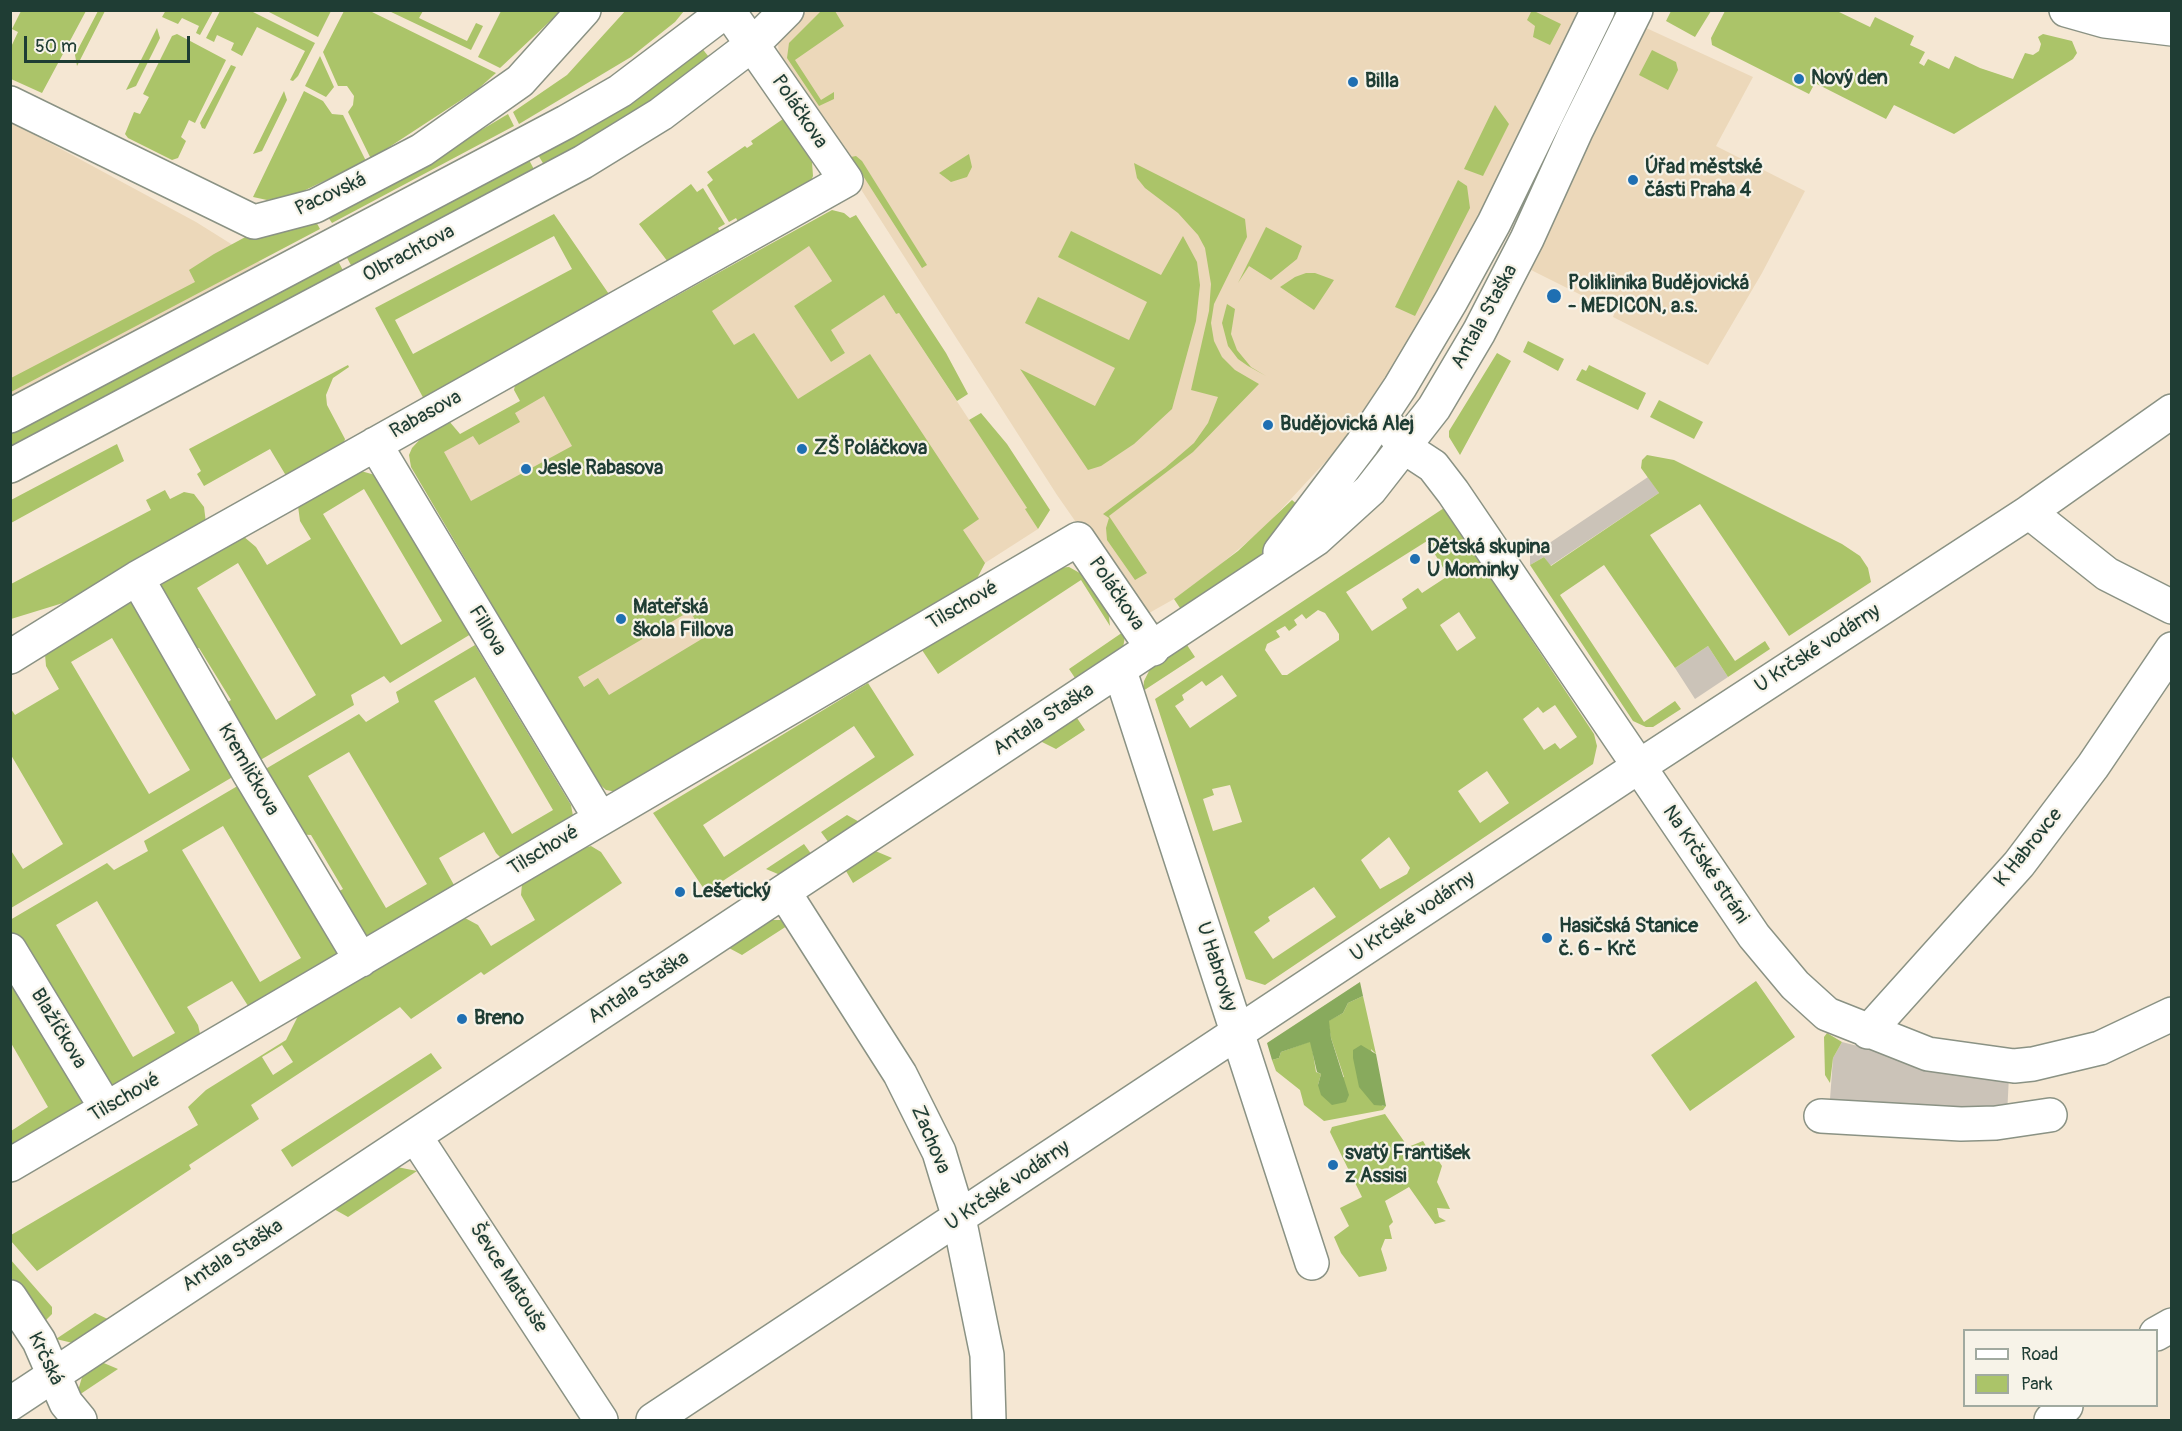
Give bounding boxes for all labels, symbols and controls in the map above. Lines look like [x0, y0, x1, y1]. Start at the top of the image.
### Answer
scale bar [27, 24, 194, 62]
text: 50 m [35, 35, 77, 58]
place label: Nový den [1811, 67, 1888, 91]
place label: Billa [1365, 70, 1399, 94]
street label: Poláčkova [766, 71, 832, 153]
marker: Nový den [1792, 72, 1806, 86]
marker: Billa [1346, 75, 1360, 89]
place label: Úřad městské části Praha 4 [1645, 156, 1763, 203]
street label: Pacovská [291, 168, 371, 222]
marker: Úřad městské části Praha 4 [1626, 173, 1640, 187]
street label: Olbrachtova [359, 220, 459, 288]
street label: Antala Staška [1447, 261, 1523, 373]
place label: Poliklinika Budějovická - MEDICON, a.s. [1568, 272, 1749, 319]
marker: Poliklinika Budějovická - MEDICON, a.s. [1545, 287, 1563, 305]
street label: Rabasova [386, 386, 466, 444]
place label: Budějovická Alej [1280, 413, 1414, 437]
marker: Budějovická Alej [1261, 418, 1275, 432]
place label: ZŠ Poláčkova [814, 437, 927, 461]
marker: ZŠ Poláčkova [795, 442, 809, 456]
place label: Jesle Rabasova [538, 457, 663, 481]
marker: Jesle Rabasova [519, 462, 533, 476]
place label: Dětská skupina U Mominky [1427, 536, 1550, 583]
marker: Dětská skupina U Mominky [1408, 552, 1422, 566]
street label: Poláčkova [1083, 553, 1149, 635]
street label: Tilschové [923, 576, 1003, 636]
place label: Mateřská škola Fillova [633, 596, 734, 643]
street label: U Krčské vodárny [1751, 599, 1885, 699]
street label: Fillova [463, 602, 511, 660]
marker: Mateřská škola Fillova [614, 612, 628, 626]
street label: Antala Staška [989, 678, 1099, 762]
street label: Kremličkova [212, 720, 284, 820]
street label: Na Krčské stráni [1657, 801, 1753, 929]
street label: K Habrovce [1990, 804, 2068, 892]
street label: Tilschové [504, 821, 584, 881]
street label: U Krčské vodárny [1346, 867, 1480, 967]
place label: Lešetický [692, 880, 771, 904]
marker: Lešetický [673, 885, 687, 899]
place label: Hasičská Stanice č. 6 - Krč [1559, 915, 1698, 962]
street label: U Habrovky [1190, 919, 1242, 1015]
marker: Hasičská Stanice č. 6 - Krč [1540, 931, 1554, 945]
street label: Antala Staška [584, 946, 694, 1030]
street label: Blažíčkova [25, 985, 91, 1073]
place label: Breno [474, 1007, 524, 1031]
marker: Breno [455, 1012, 469, 1026]
street label: Tilschové [85, 1068, 165, 1128]
street label: Zachova [905, 1102, 955, 1178]
street label: U Krčské vodárny [941, 1136, 1075, 1236]
place label: svatý František z Assisi [1345, 1142, 1470, 1189]
marker: svatý František z Assisi [1326, 1158, 1340, 1172]
street label: Antala Staška [178, 1214, 288, 1298]
street label: Ševce Matouše [464, 1219, 552, 1337]
street label: Krčská [22, 1328, 68, 1390]
legend [1963, 1329, 2158, 1407]
text: Road [2021, 1343, 2058, 1366]
text: Park [2021, 1373, 2053, 1396]

